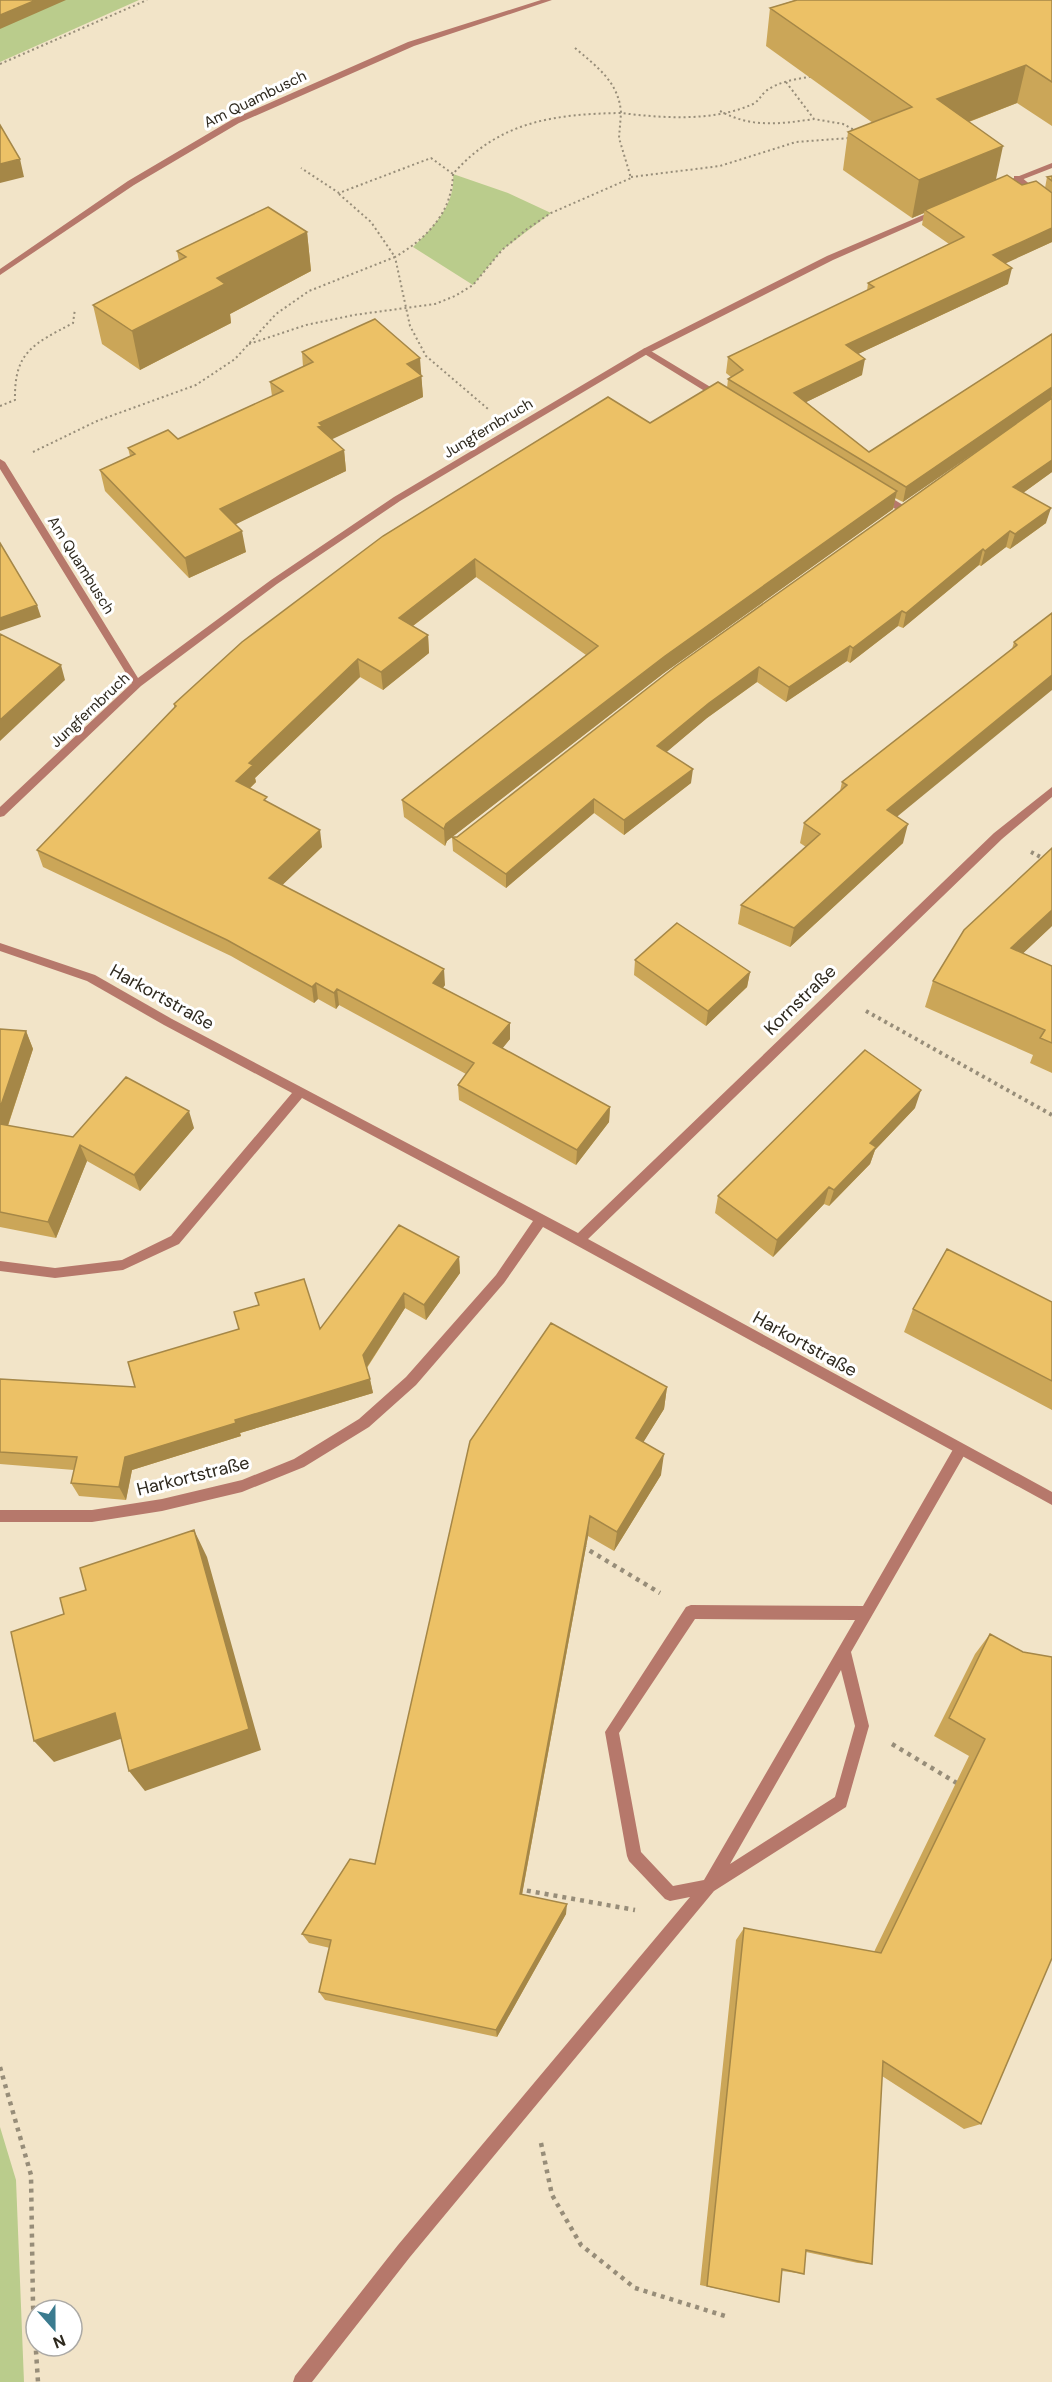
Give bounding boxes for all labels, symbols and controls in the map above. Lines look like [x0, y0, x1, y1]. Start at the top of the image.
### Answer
street label: Am Quambusch [200, 66, 310, 132]
street label: Jungfernbruch [439, 393, 537, 463]
street label: Am Quambusch [43, 512, 119, 618]
street label: Jungfernbruch [46, 668, 134, 752]
street label: Harkortstraße [106, 958, 218, 1036]
street label: Kornstraße [759, 960, 841, 1040]
street label: Harkortstraße [749, 1305, 861, 1383]
street label: Harkortstraße [134, 1450, 252, 1502]
north arrow [24, 2298, 84, 2358]
text: N [50, 2330, 68, 2353]

